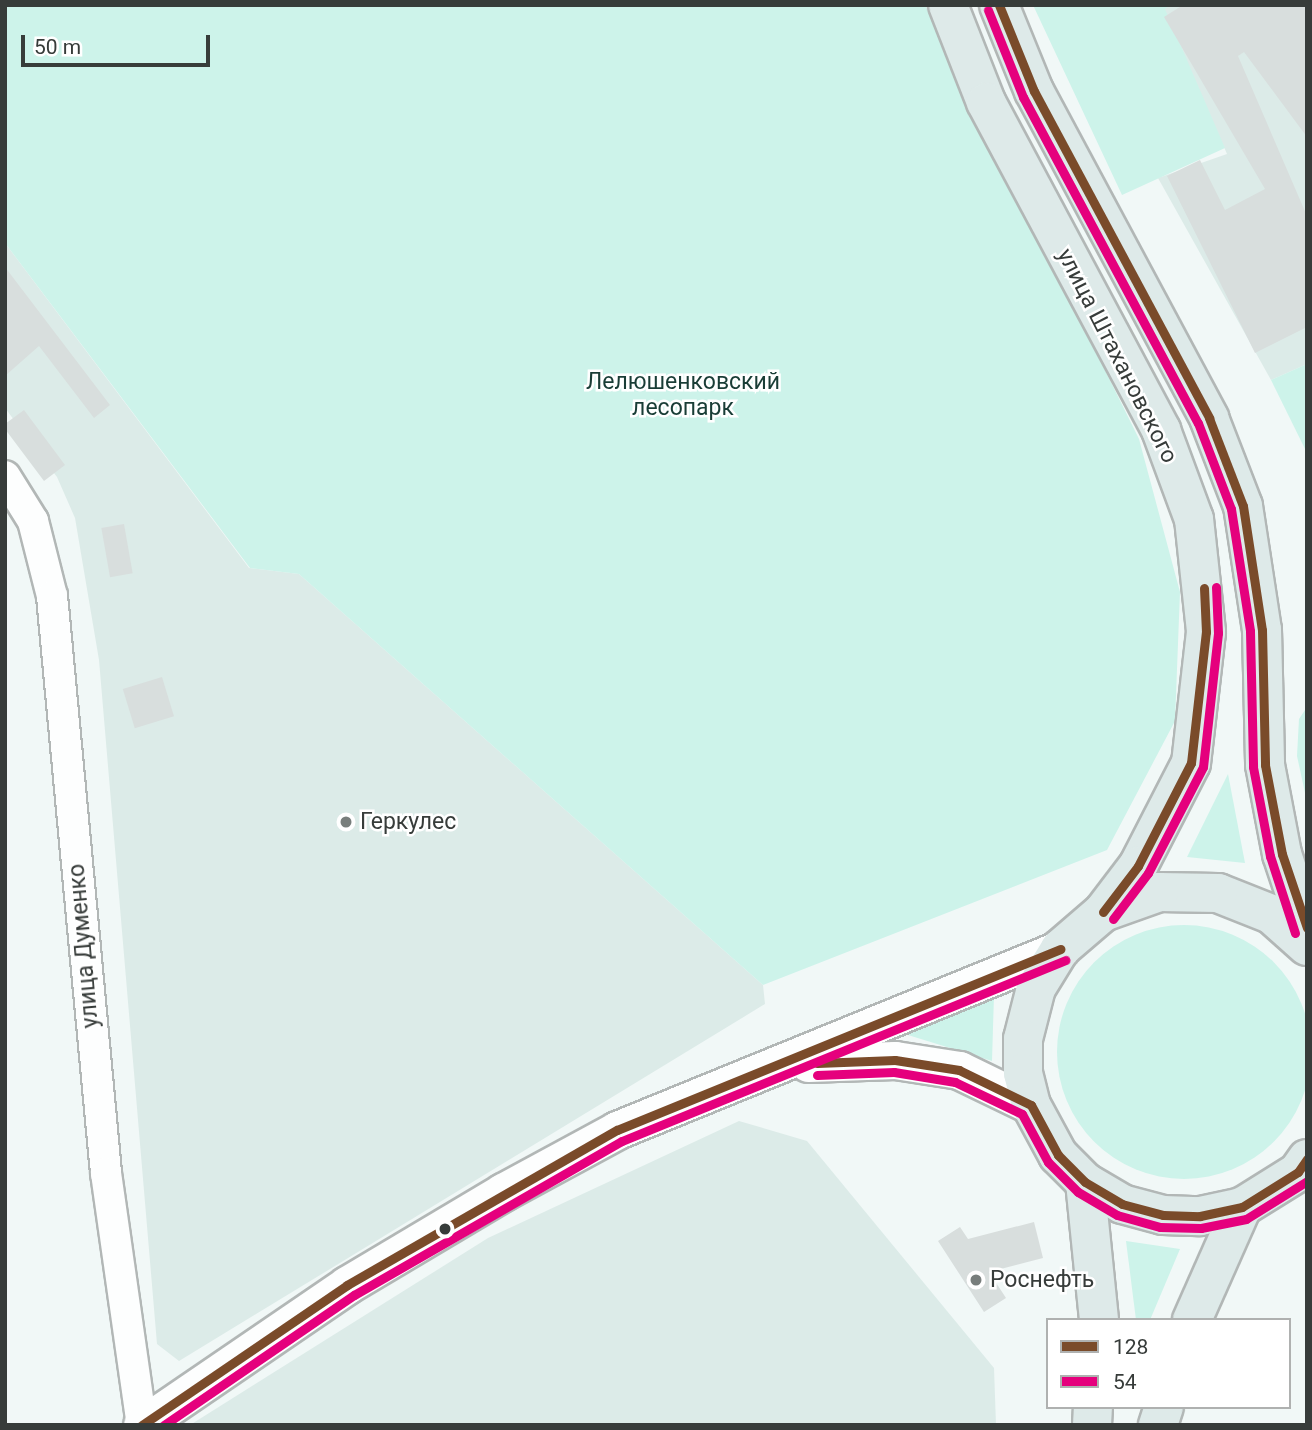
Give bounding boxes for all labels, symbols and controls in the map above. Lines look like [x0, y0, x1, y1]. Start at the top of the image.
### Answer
scale bar [24, 21, 214, 65]
text: 50 m [34, 35, 81, 59]
street label: улица Штахановского [1051, 244, 1183, 468]
park label: Лелюшенковский лесопарк [586, 368, 780, 422]
place label: Геркулес [360, 808, 456, 836]
marker: Геркулес [338, 814, 354, 830]
street label: улица Думенко [63, 863, 105, 1029]
unlabelled marker [438, 1222, 452, 1236]
place label: Роснефть [990, 1266, 1094, 1294]
marker: Роснефть [968, 1272, 984, 1288]
legend [1046, 1318, 1291, 1409]
text: 128 [1113, 1335, 1148, 1359]
text: 54 [1113, 1370, 1137, 1394]

